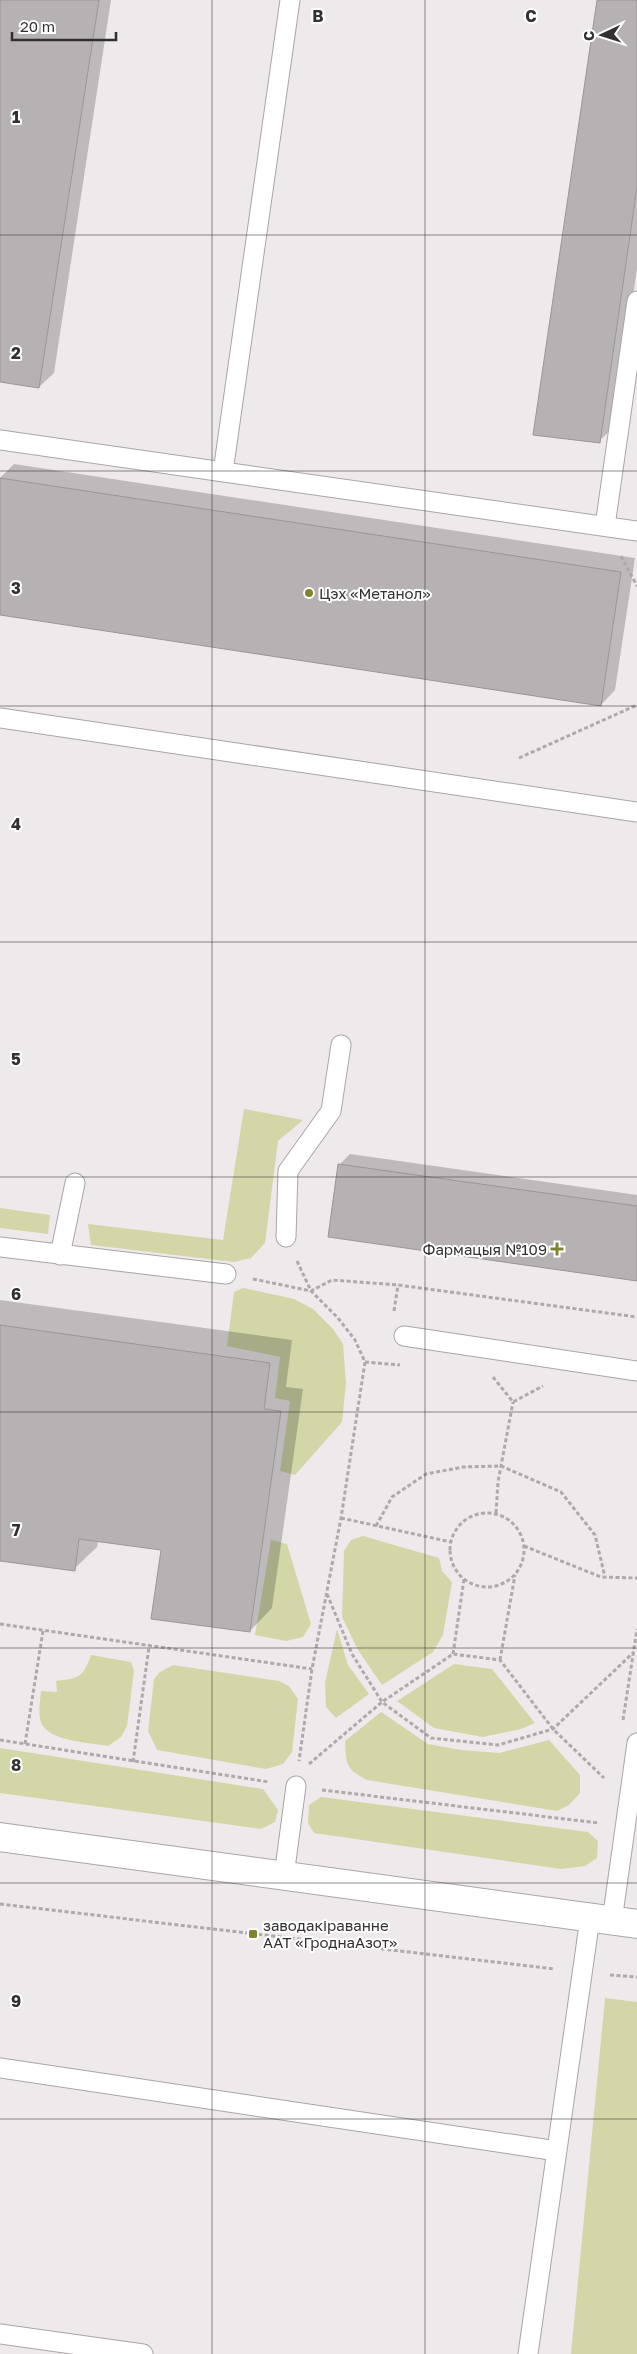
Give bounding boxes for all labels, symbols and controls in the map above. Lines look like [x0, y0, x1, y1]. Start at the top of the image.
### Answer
text: B [312, 6, 324, 26]
text: C [525, 6, 537, 26]
scale bar [12, 10, 116, 42]
north arrow [577, 10, 627, 60]
text: 20 m [20, 17, 55, 35]
text: С [580, 30, 597, 41]
text: 1 [12, 107, 20, 127]
text: 2 [11, 343, 21, 363]
text: 3 [11, 578, 21, 598]
place label: Цэх «Метанол» [319, 584, 430, 602]
marker: Цэх «Метанол» [303, 587, 315, 599]
text: 4 [11, 814, 21, 834]
text: 5 [11, 1049, 21, 1069]
place label: Фармацыя №109 [422, 1240, 547, 1258]
marker: Фармацыя №109 [551, 1243, 563, 1255]
text: 6 [11, 1284, 21, 1304]
text: 7 [12, 1520, 21, 1540]
text: 8 [11, 1755, 21, 1775]
place label: заводакіраванне ААТ «ГроднаАзот» [263, 1916, 397, 1951]
marker: заводакіраванне ААТ «ГроднаАзот» [247, 1928, 259, 1940]
text: 9 [11, 1991, 21, 2011]

